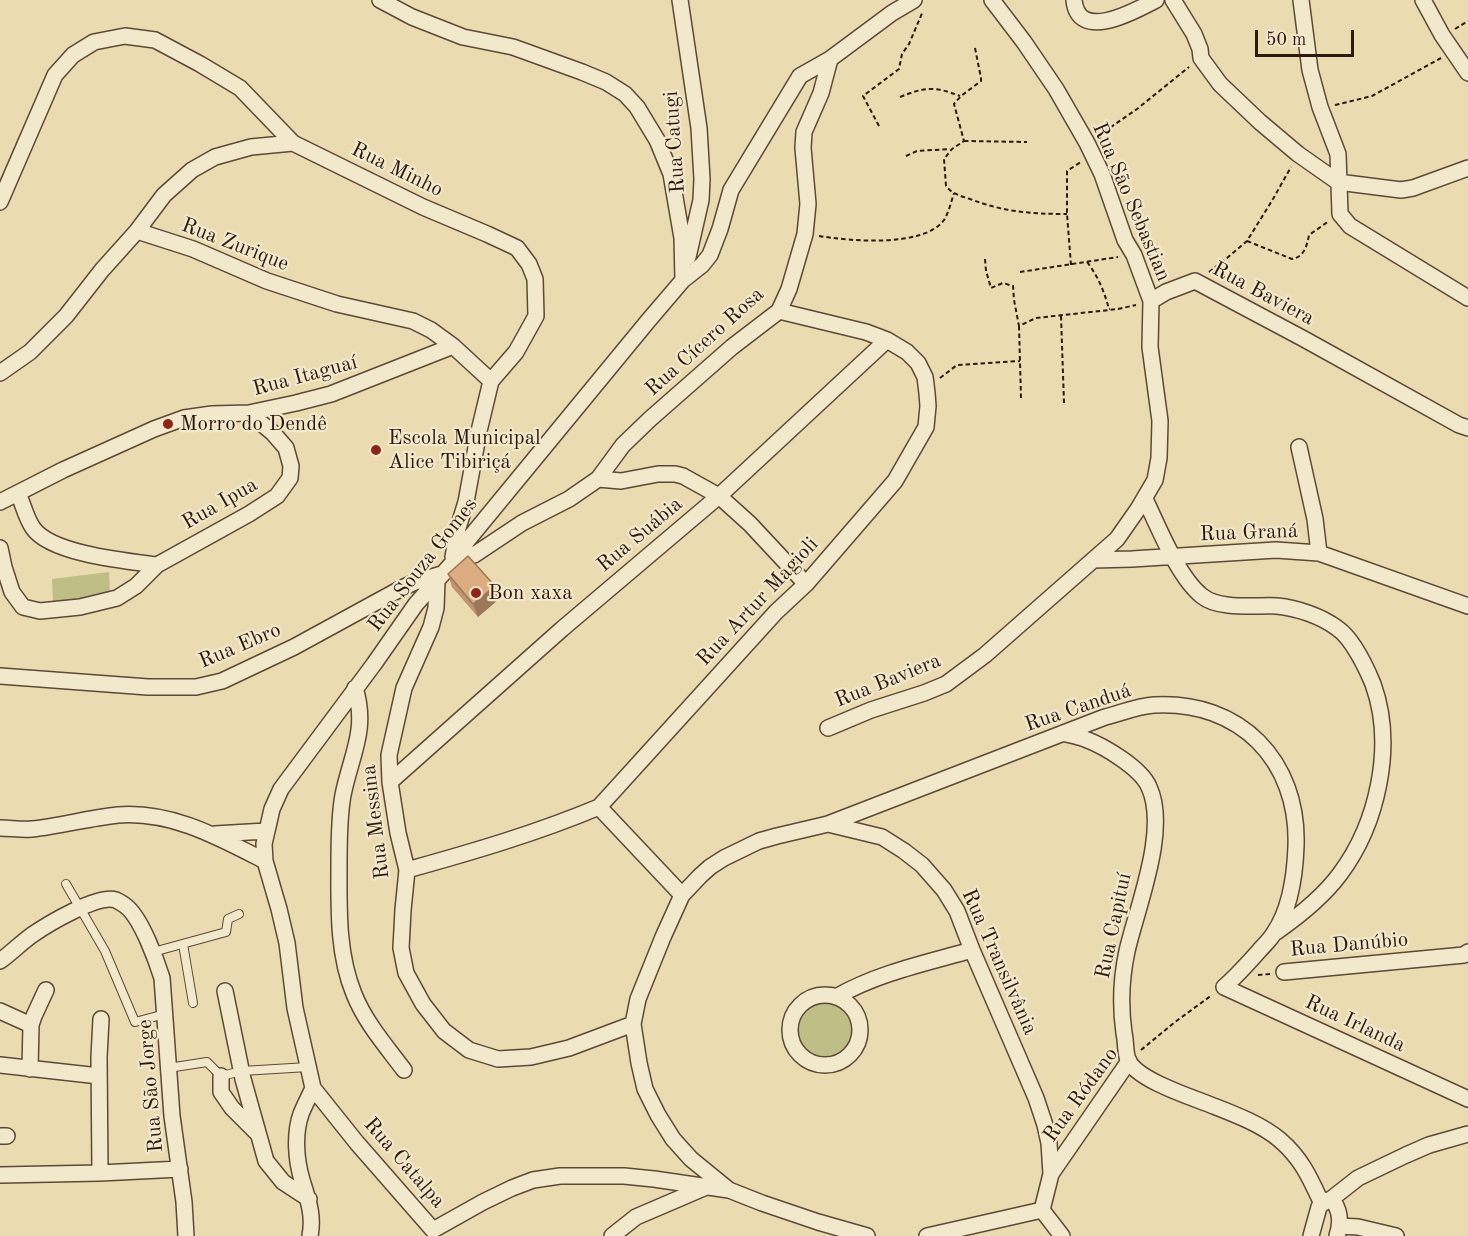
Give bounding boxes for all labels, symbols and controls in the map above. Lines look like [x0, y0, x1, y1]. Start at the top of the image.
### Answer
scale bar [1258, 18, 1357, 56]
text: 50 m [1266, 31, 1306, 49]
street label: Rua Catugi [659, 90, 691, 194]
street label: Rua São Sebastian [1086, 119, 1176, 285]
street label: Rua Minho [347, 137, 447, 203]
street label: Rua Zurique [178, 213, 292, 277]
street label: Rua Baviera [1208, 257, 1318, 331]
street label: Rua Cícero Rosa [640, 282, 770, 402]
street label: Rua Itaguaí [250, 350, 360, 402]
place label: Morro do Dendê [180, 411, 327, 437]
marker: Morro do Dendê [161, 417, 175, 431]
place label: Escola Municipal Alice Tibiriçá [388, 425, 541, 475]
marker: Escola Municipal Alice Tibiriçá [369, 443, 383, 457]
street label: Rua Ipua [178, 472, 262, 536]
street label: Rua Suábia [592, 492, 688, 578]
street label: Rua Souza Gomes [363, 493, 483, 637]
street label: Rua Graná [1199, 519, 1299, 547]
street label: Rua Artur Magioli [692, 532, 824, 672]
place label: Bon xaxa [488, 580, 573, 606]
marker: Bon xaxa [469, 586, 483, 600]
street label: Rua Ebro [195, 617, 285, 675]
street label: Rua Baviera [831, 648, 945, 714]
street label: Rua Canduá [1021, 678, 1135, 738]
street label: Rua Messina [356, 763, 396, 881]
street label: Rua Capituí [1090, 871, 1138, 981]
street label: Rua Transilvânia [956, 885, 1042, 1039]
street label: Rua Danúbio [1289, 927, 1409, 963]
street label: Rua Irlanda [1301, 990, 1409, 1058]
street label: Rua São Jorge [133, 1018, 169, 1154]
street label: Rua Ródano [1038, 1043, 1124, 1147]
street label: Rua Catalpa [358, 1113, 450, 1213]

